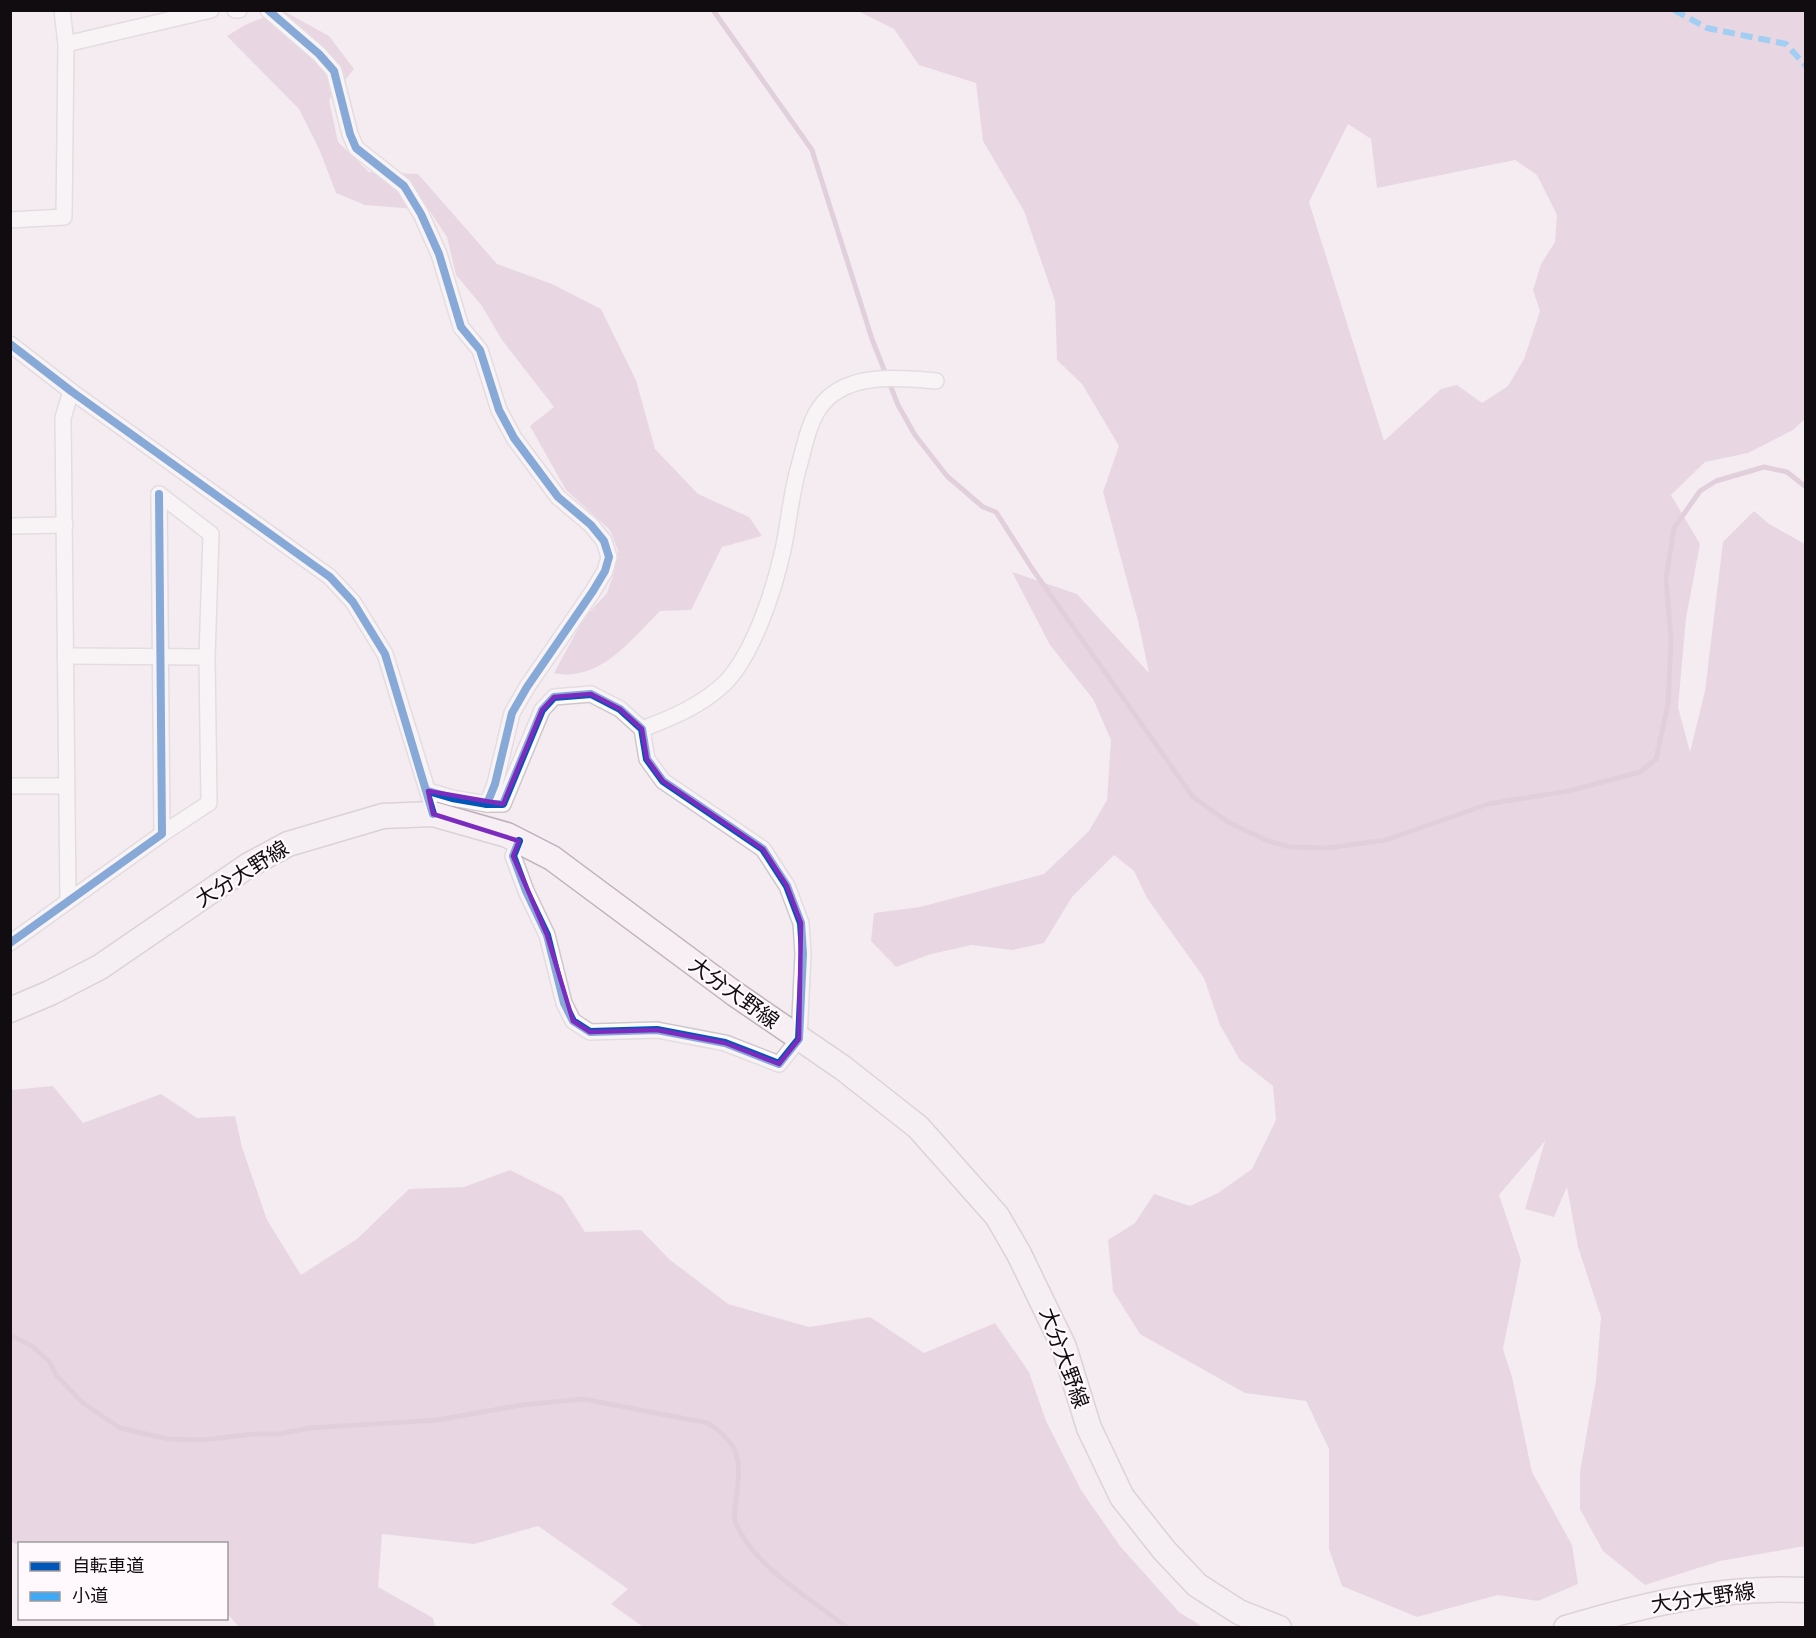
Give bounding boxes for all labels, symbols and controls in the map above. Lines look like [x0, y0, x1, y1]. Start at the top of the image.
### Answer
street label: 大分大野線 [191, 835, 293, 913]
street label: 大分大野線 [684, 952, 784, 1034]
street label: 大分大野線 [1034, 1304, 1094, 1412]
legend [18, 1542, 228, 1620]
text: 自転車道 [72, 1555, 144, 1577]
street label: 大分大野線 [1649, 1578, 1757, 1618]
text: 小道 [72, 1585, 108, 1607]

